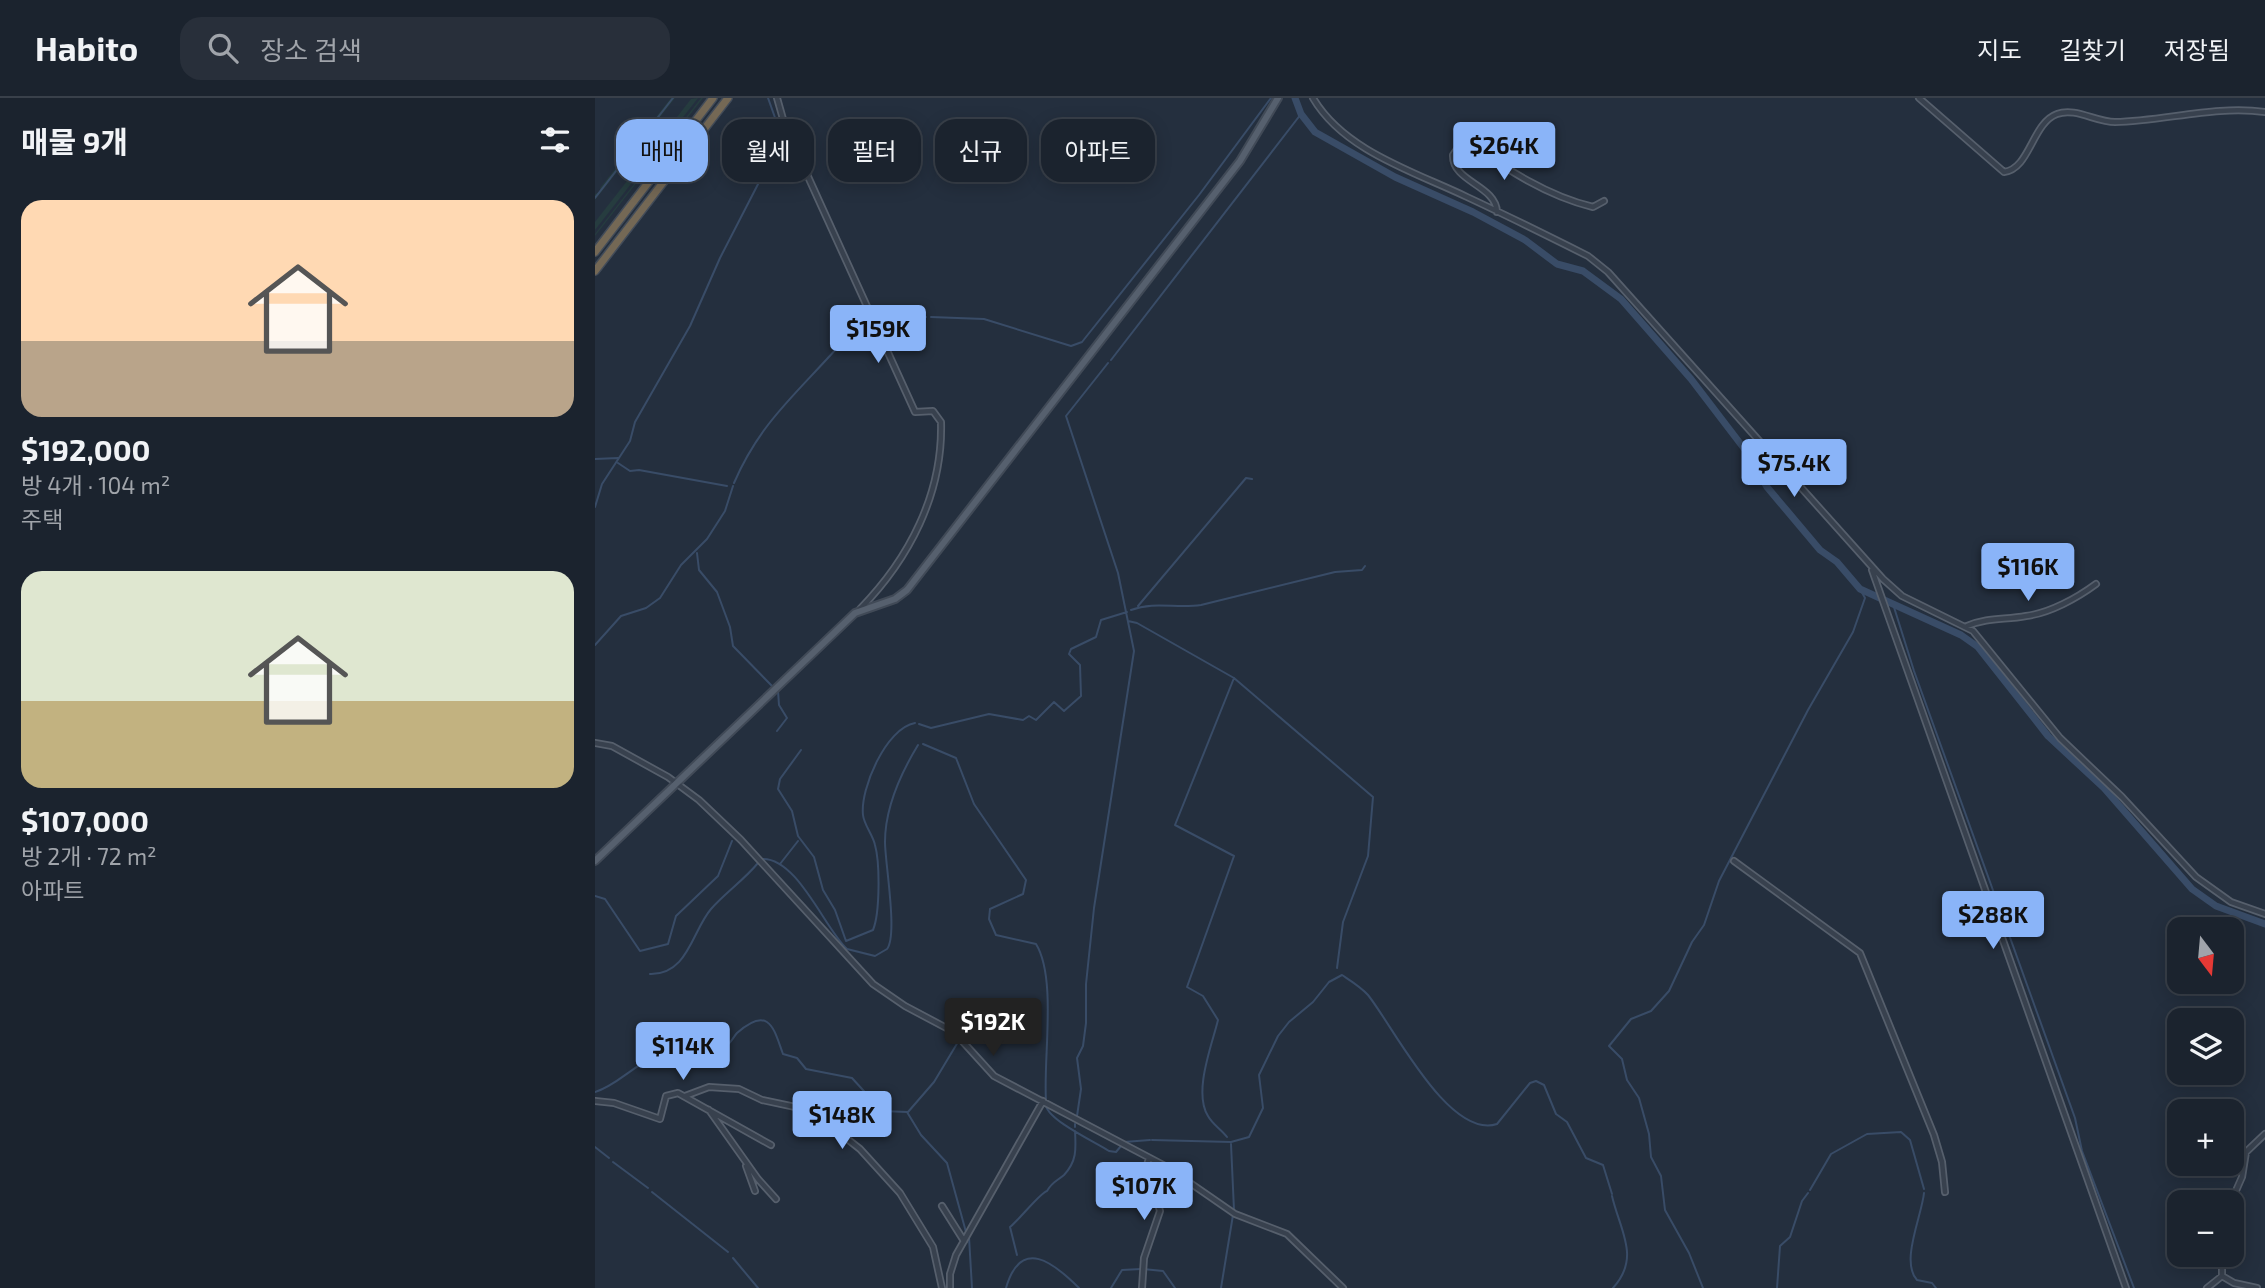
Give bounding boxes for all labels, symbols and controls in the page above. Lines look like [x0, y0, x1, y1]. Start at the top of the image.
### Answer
search box [180, 17, 670, 80]
text: Habito [35, 28, 138, 68]
icon: search [204, 29, 242, 67]
text: 장소 검색 [260, 34, 362, 65]
text: 지도 [1977, 35, 2022, 64]
text: 길찾기 [2060, 35, 2126, 64]
text: 저장됨 [2164, 35, 2230, 64]
chip: 매매 [616, 119, 708, 182]
chip: 월세 [722, 119, 814, 182]
chip: 필터 [828, 119, 921, 182]
chip: 신규 [935, 119, 1027, 182]
chip: 아파트 [1041, 119, 1155, 182]
icon: filters [536, 121, 574, 159]
pin: $264K [1455, 122, 1553, 182]
text: 매물 9개 [21, 123, 128, 159]
text: $264K [1469, 131, 1539, 159]
icon: home [235, 246, 361, 372]
pin: $159K [829, 306, 927, 365]
text: $159K [846, 314, 910, 342]
text: $192,000 [21, 431, 151, 467]
pin: $75.4K [1737, 440, 1851, 499]
text: $75.4K [1758, 448, 1830, 476]
text: 방 4개 · 104 m² [21, 471, 170, 499]
text: 주택 [21, 505, 63, 533]
pin: $116K [1979, 544, 2077, 603]
text: $116K [1997, 552, 2059, 580]
icon: home [235, 617, 361, 743]
text: $107,000 [21, 802, 149, 838]
text: 방 2개 · 72 m² [21, 842, 157, 870]
text: 아파트 [21, 876, 84, 904]
pin: $288K [1944, 892, 2042, 951]
text: $288K [1958, 900, 2028, 928]
north arrow [2167, 917, 2243, 994]
map controls [2167, 917, 2244, 1267]
pin: $192K [944, 998, 1042, 1058]
text: $192K [961, 1007, 1025, 1035]
button: layers [2167, 1008, 2244, 1085]
pin: $114K [634, 1023, 732, 1082]
text: $114K [652, 1031, 714, 1059]
pin: $148K [793, 1091, 891, 1151]
button: + [2167, 1099, 2244, 1176]
text: $148K [809, 1100, 875, 1128]
pin: $107K [1095, 1162, 1193, 1222]
text: $107K [1112, 1171, 1176, 1199]
button: − [2167, 1190, 2244, 1267]

